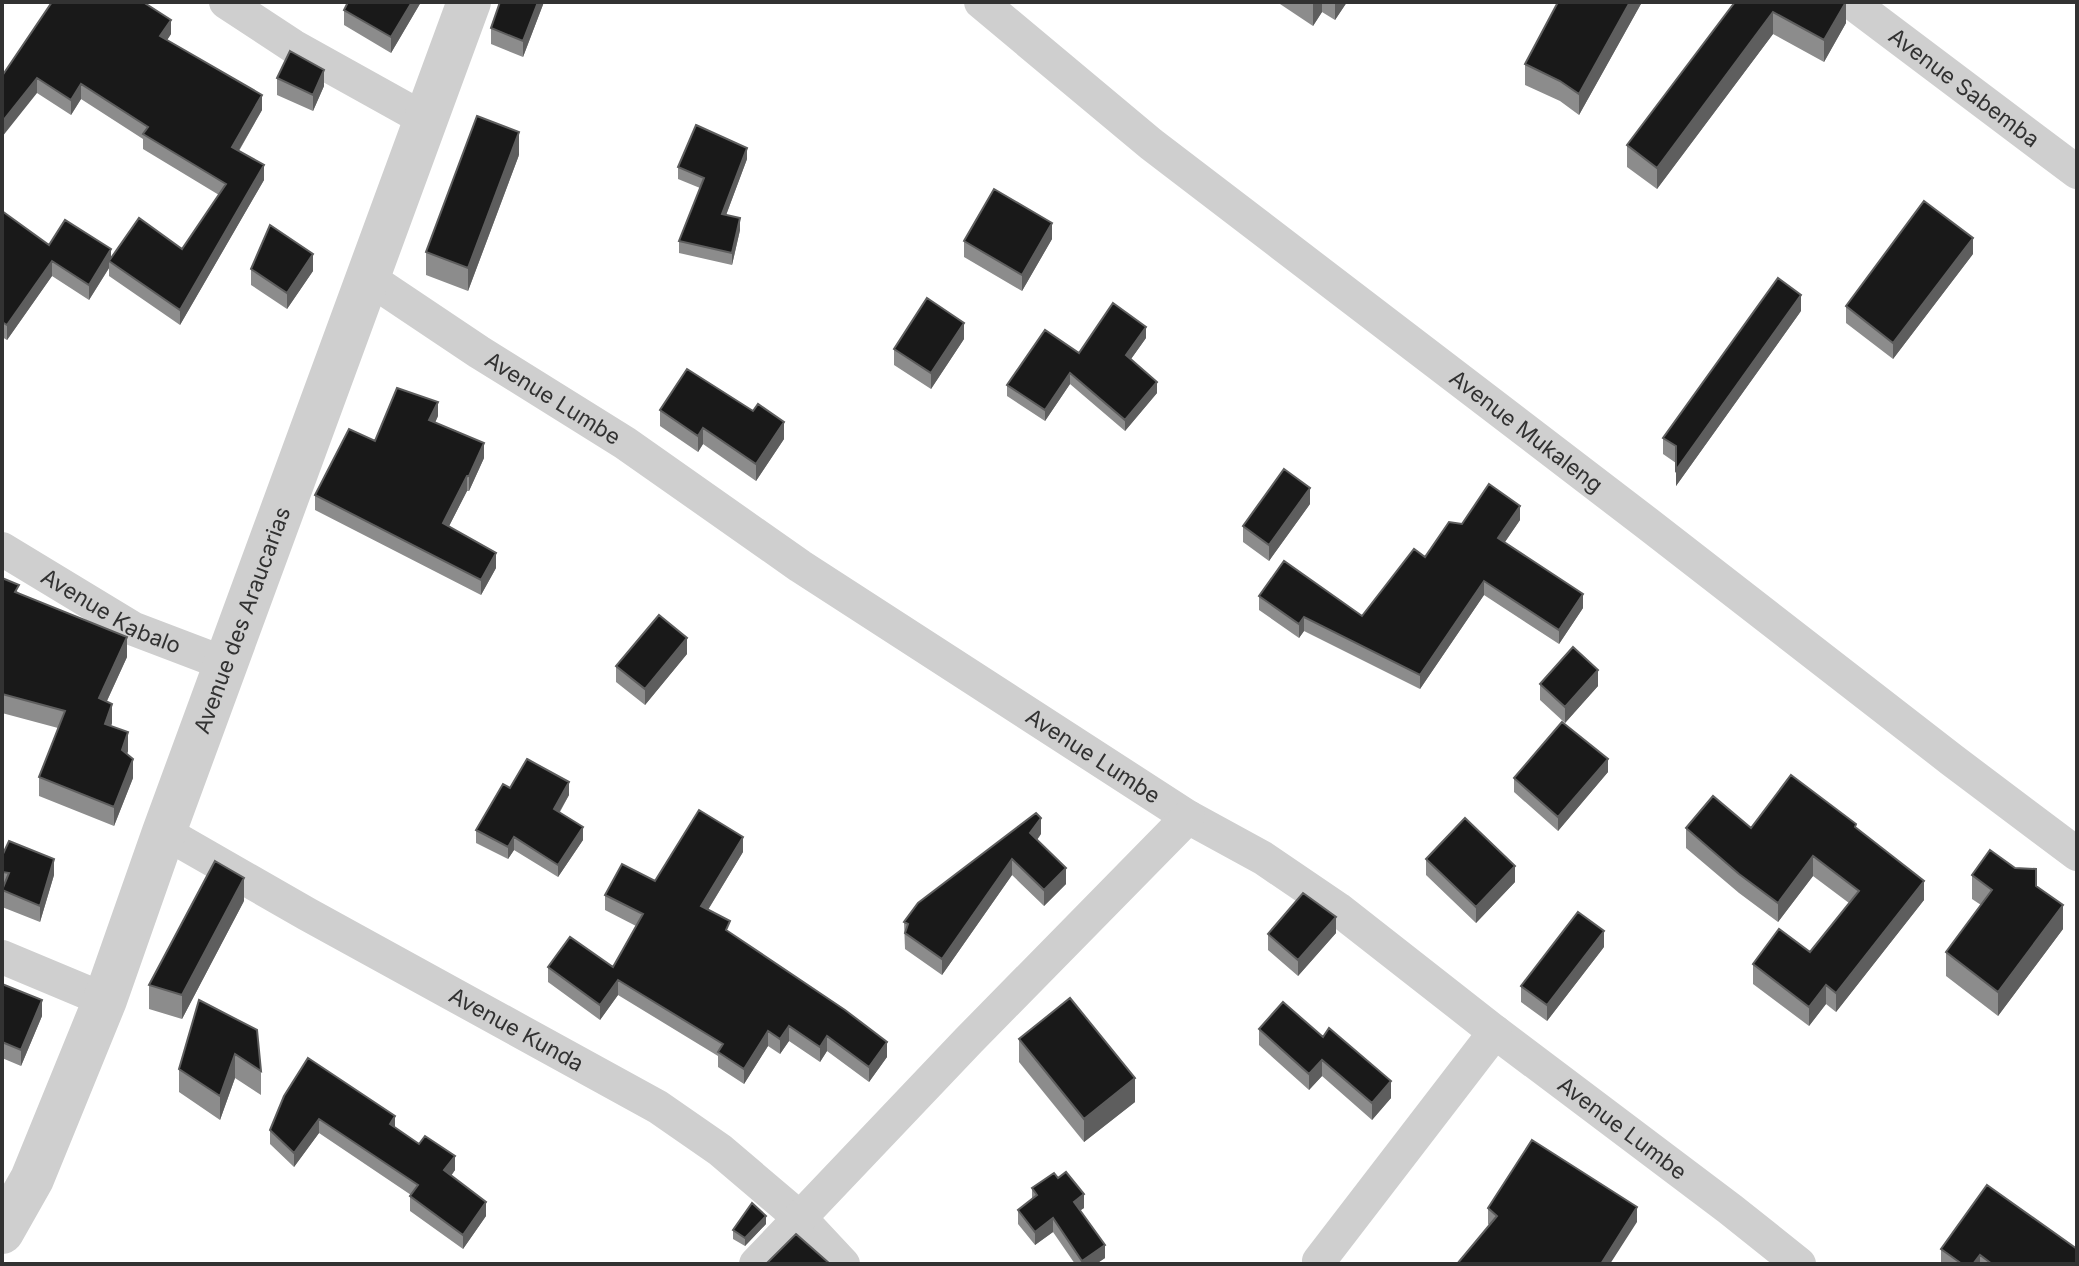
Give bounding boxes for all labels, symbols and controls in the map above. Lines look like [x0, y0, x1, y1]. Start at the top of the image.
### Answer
street label: Avenue Sabemba [1884, 22, 2045, 152]
street label: Avenue Lumbe [481, 346, 625, 450]
street label: Avenue Mukaleng [1445, 364, 1608, 498]
street label: Avenue des Araucarias [188, 503, 295, 737]
street label: Avenue Kabalo [37, 563, 185, 659]
street label: Avenue Lumbe [1021, 703, 1165, 809]
street label: Avenue Kunda [445, 982, 588, 1077]
street label: Avenue Lumbe [1553, 1071, 1692, 1185]

